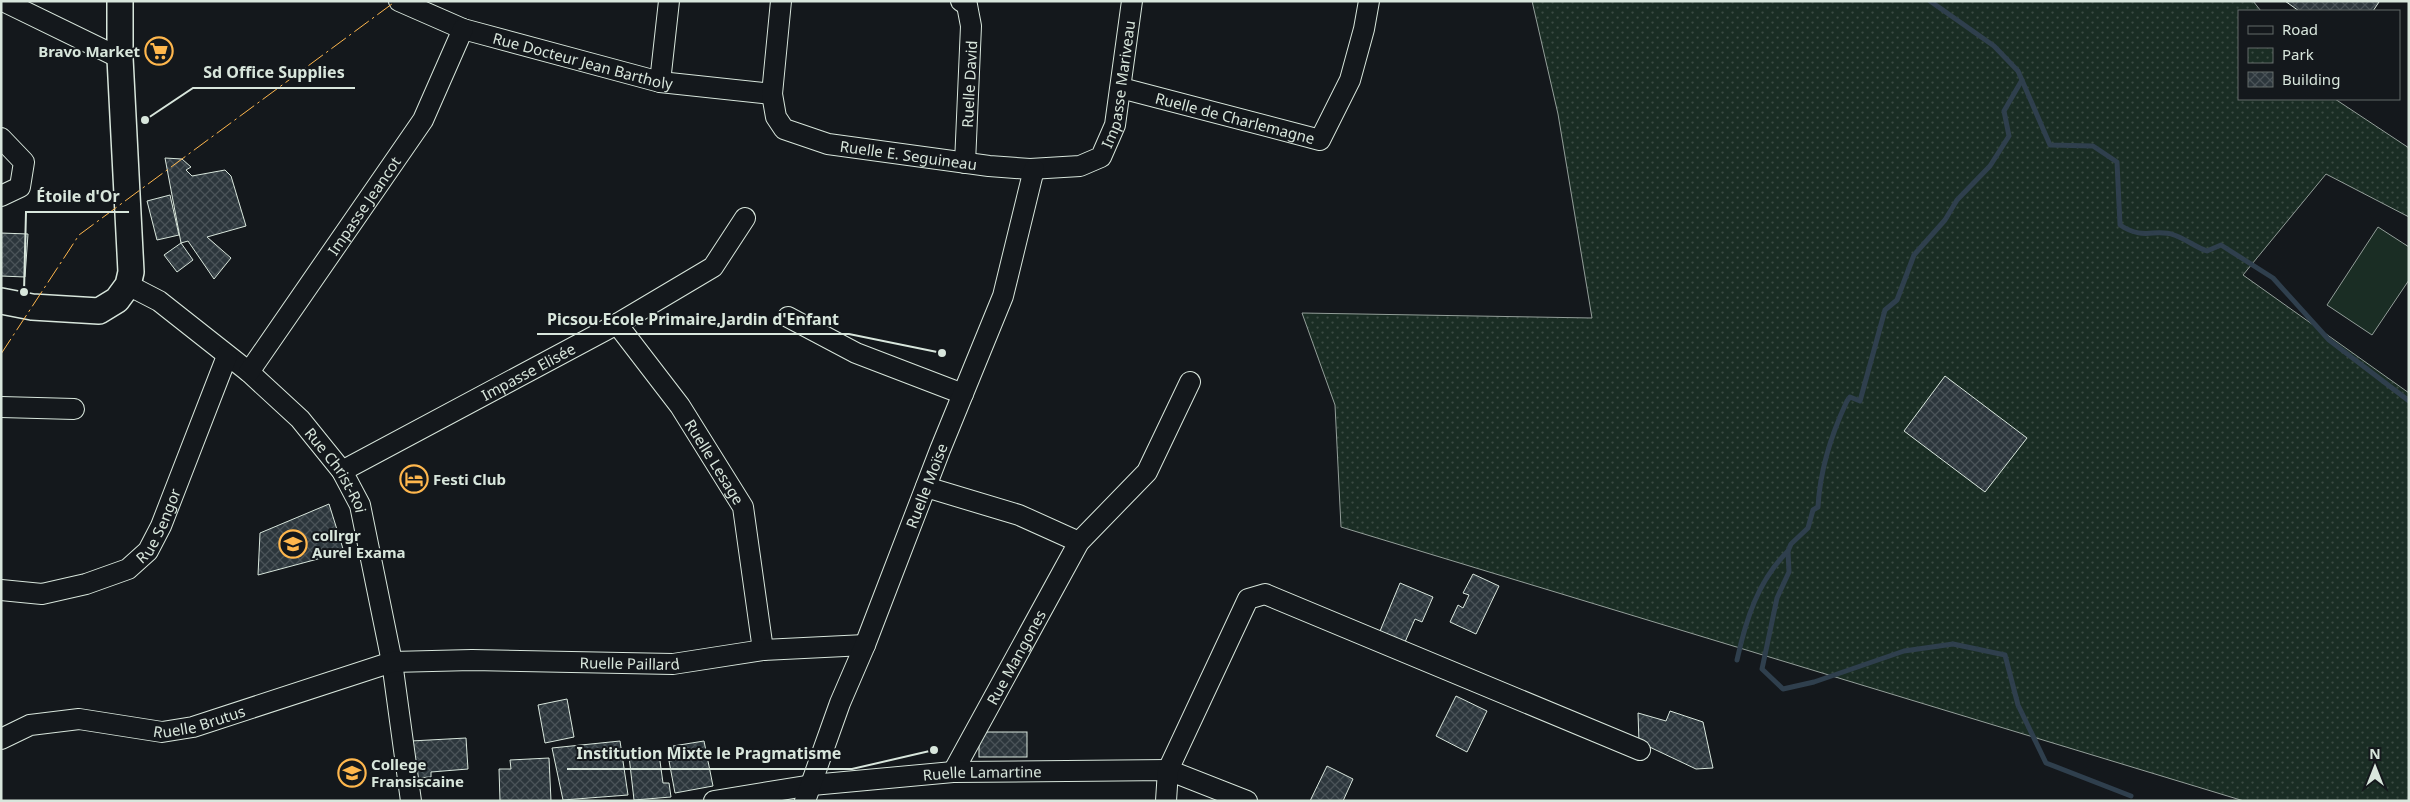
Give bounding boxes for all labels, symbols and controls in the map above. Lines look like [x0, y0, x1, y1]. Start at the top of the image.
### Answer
legend [2238, 10, 2400, 100]
street label: Impasse Mariveau [1096, 19, 1139, 151]
text: Road [2282, 19, 2318, 39]
street label: Rue Docteur Jean Bartholy [491, 28, 674, 93]
supermarket icon: Bravo Market [144, 36, 174, 66]
street label: Ruelle David [957, 40, 981, 128]
place label: Bravo Market [38, 41, 140, 61]
text: Park [2282, 44, 2314, 64]
callout: Sd Office Supplies [193, 57, 355, 88]
text: Sd Office Supplies [203, 61, 345, 83]
text: Building [2282, 69, 2340, 89]
street label: Ruelle de Charlemagne [1153, 87, 1317, 148]
street label: Ruelle E. Seguineau [839, 136, 978, 174]
street label: Impasse Jeancot [323, 152, 405, 259]
callout: Étoile d'Or [26, 181, 129, 212]
text: Étoile d'Or [36, 185, 120, 207]
callout: Picsou Ecole Primaire,Jardin d'Enfant [537, 303, 849, 334]
text: Picsou Ecole Primaire,Jardin d'Enfant [547, 308, 839, 330]
street label: Impasse Elisée [478, 338, 579, 405]
street label: Ruelle Lesage [681, 415, 749, 508]
street label: Rue Christ-Roi [301, 423, 371, 514]
street label: Ruelle Moïse [901, 440, 952, 531]
hotel icon: Festi Club [399, 464, 429, 494]
place label: Festi Club [433, 469, 506, 489]
street label: Rue Sengor [131, 485, 185, 568]
place label: collrgr Aurel Exama [312, 525, 406, 562]
school or university icon: collrgr Aurel Exama [278, 529, 308, 559]
street label: Rue Mangones [982, 606, 1050, 708]
street label: Ruelle Paillard [579, 652, 681, 674]
street label: Ruelle Brutus [152, 701, 248, 742]
callout: Institution Mixte le Pragmatisme [567, 738, 852, 769]
text: Institution Mixte le Pragmatisme [577, 742, 841, 764]
north arrow [2350, 742, 2400, 792]
text: N [2369, 744, 2381, 763]
place label: College Fransiscaine [371, 754, 464, 791]
school or university icon: College Fransiscaine [337, 758, 367, 788]
street label: Ruelle Lamartine [922, 761, 1042, 785]

